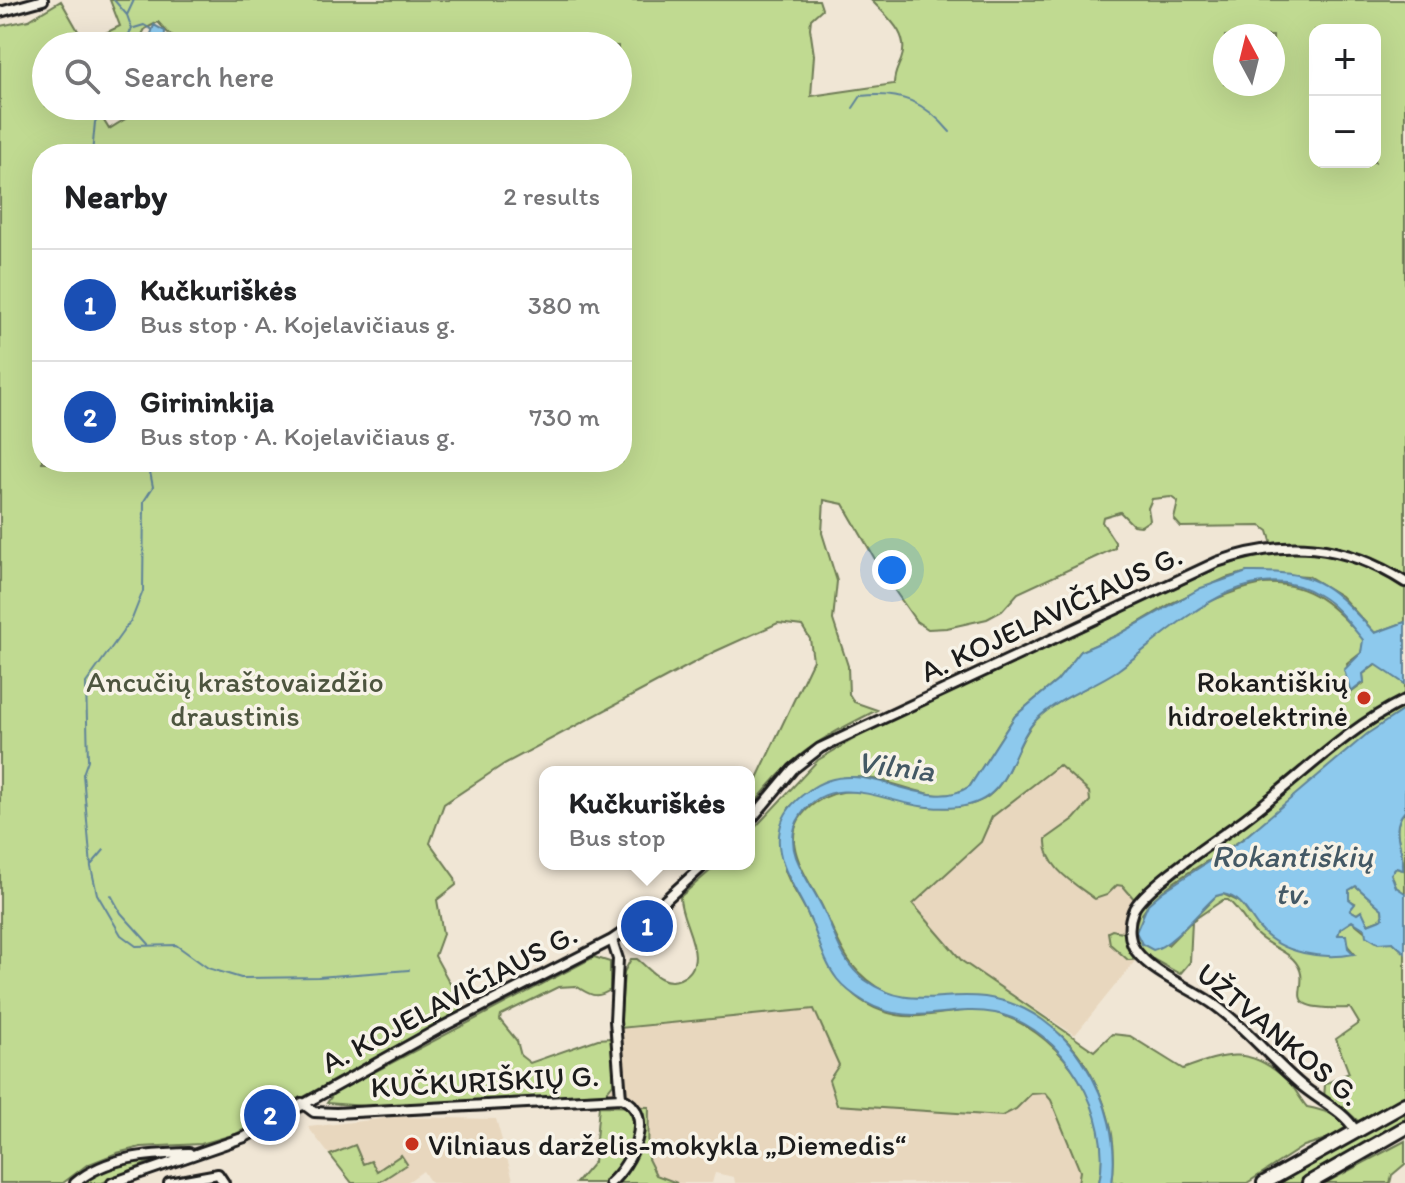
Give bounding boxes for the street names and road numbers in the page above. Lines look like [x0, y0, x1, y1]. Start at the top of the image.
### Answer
street label: A. KOJELAVIČIAUS G. [914, 536, 1188, 690]
street label: A. KOJELAVIČIAUS G. [315, 915, 583, 1081]
street label: UŽTVANKOS G. [1189, 954, 1369, 1114]
street label: KUČKURIŠKIŲ G. [370, 1057, 600, 1105]

